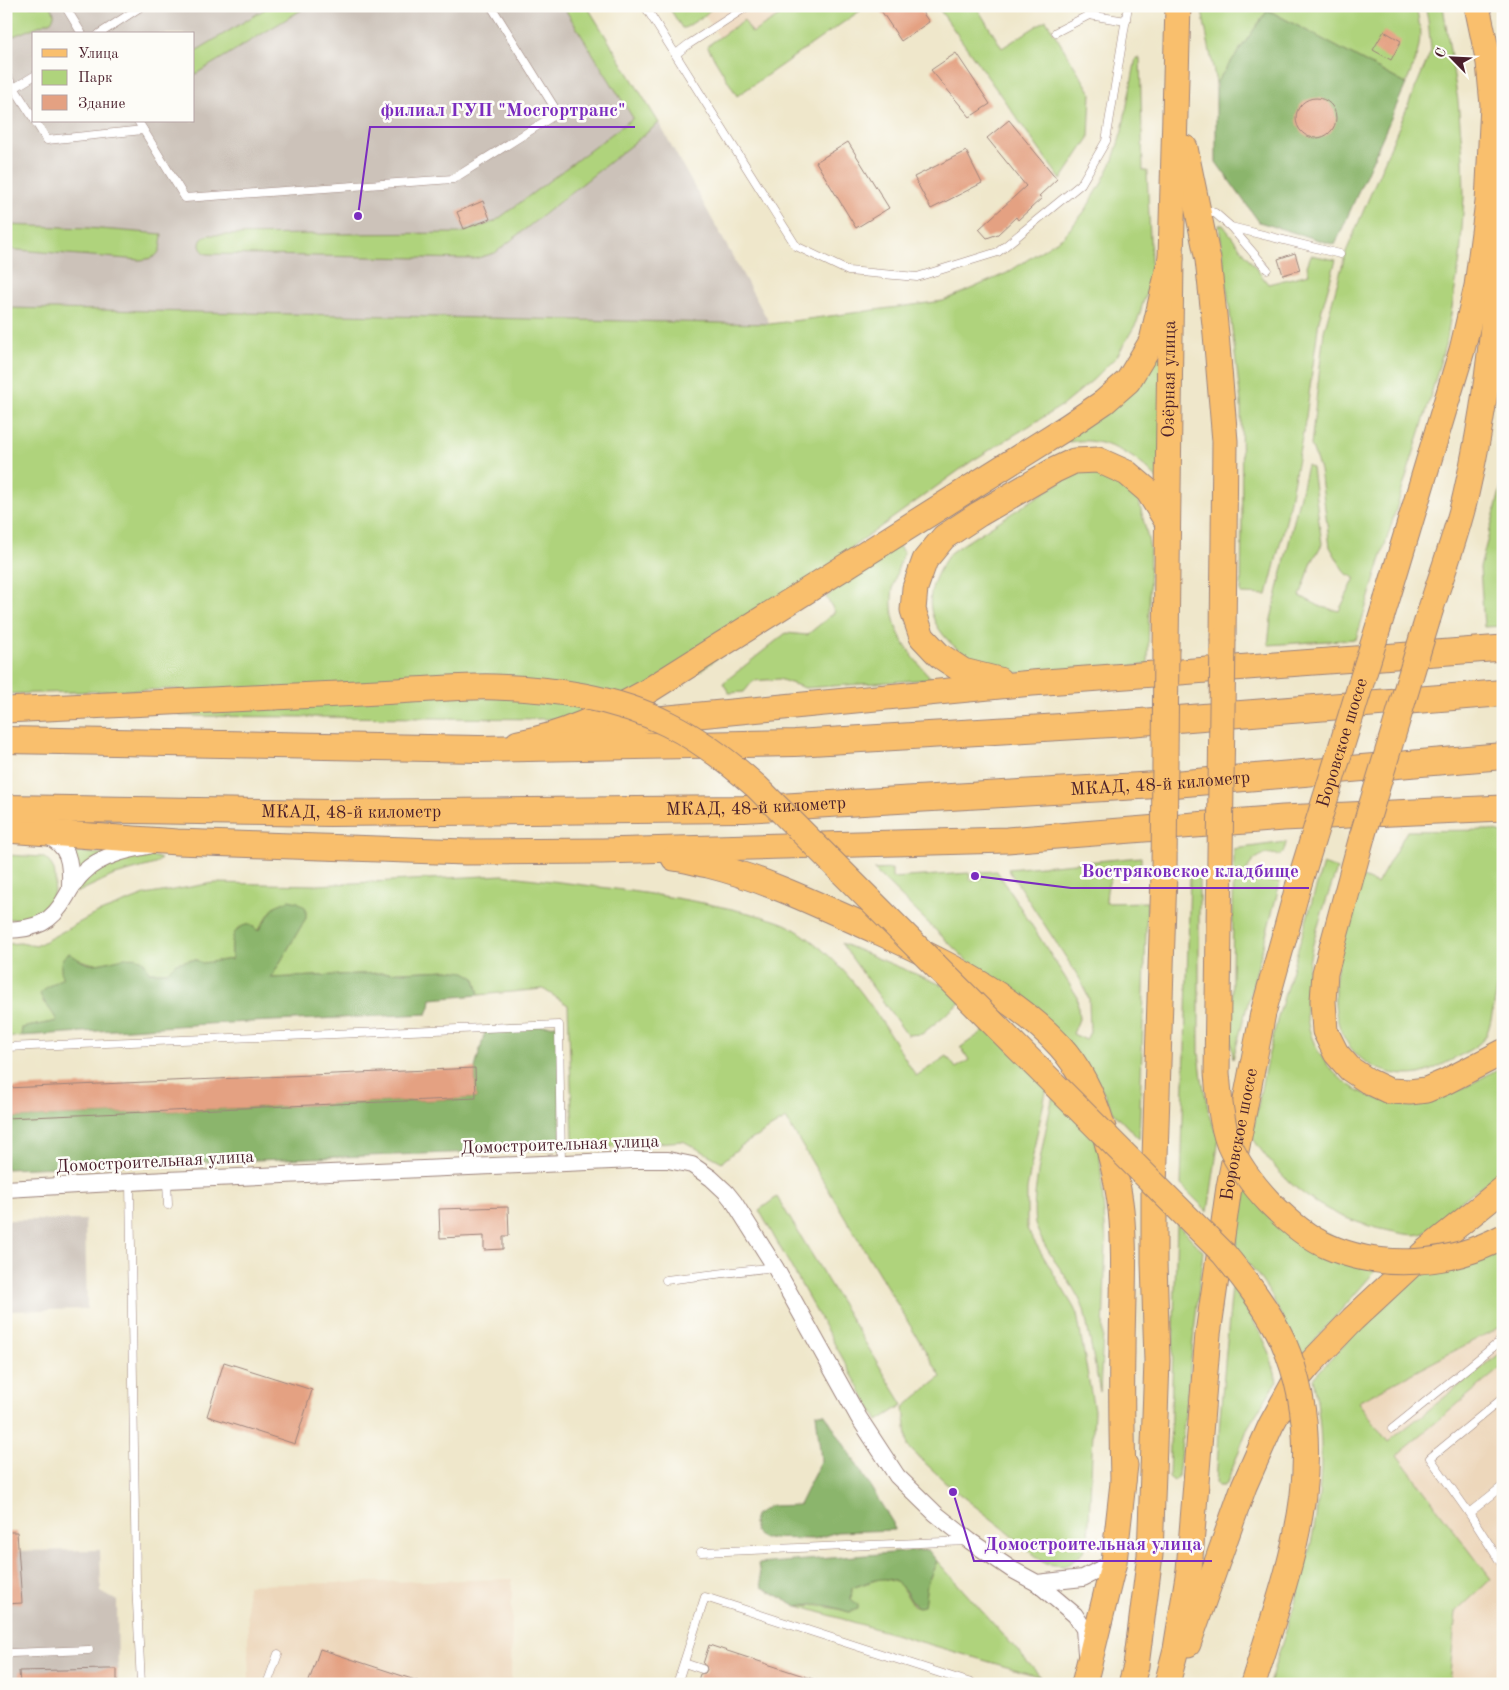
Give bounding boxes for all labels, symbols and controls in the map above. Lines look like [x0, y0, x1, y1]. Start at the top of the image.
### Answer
legend [32, 32, 195, 122]
north arrow [1426, 32, 1476, 82]
text: С [1433, 46, 1449, 60]
text: Улица [78, 47, 119, 62]
text: Парк [78, 71, 113, 86]
callout: филиал ГУП "Мосгортранс" [370, 93, 635, 127]
text: Здание [78, 97, 125, 112]
text: филиал ГУП "Мосгортранс" [380, 102, 626, 121]
street label: Озёрная улица [1160, 320, 1179, 438]
street label: Боровское шоссе [1314, 676, 1371, 810]
street label: МКАД, 48-й километр [1070, 769, 1251, 799]
street label: МКАД, 48-й километр [666, 794, 847, 819]
street label: МКАД, 48-й километр [261, 803, 441, 822]
callout: Востряковское кладбище [1071, 854, 1309, 888]
text: Востряковское кладбище [1081, 863, 1299, 882]
street label: Боровское шоссе [1218, 1067, 1261, 1202]
street label: Домостроительная улица [461, 1133, 660, 1157]
street label: Домостроительная улица [56, 1148, 255, 1176]
callout: Домостроительная улица [974, 1527, 1212, 1561]
text: Домостроительная улица [984, 1536, 1202, 1555]

